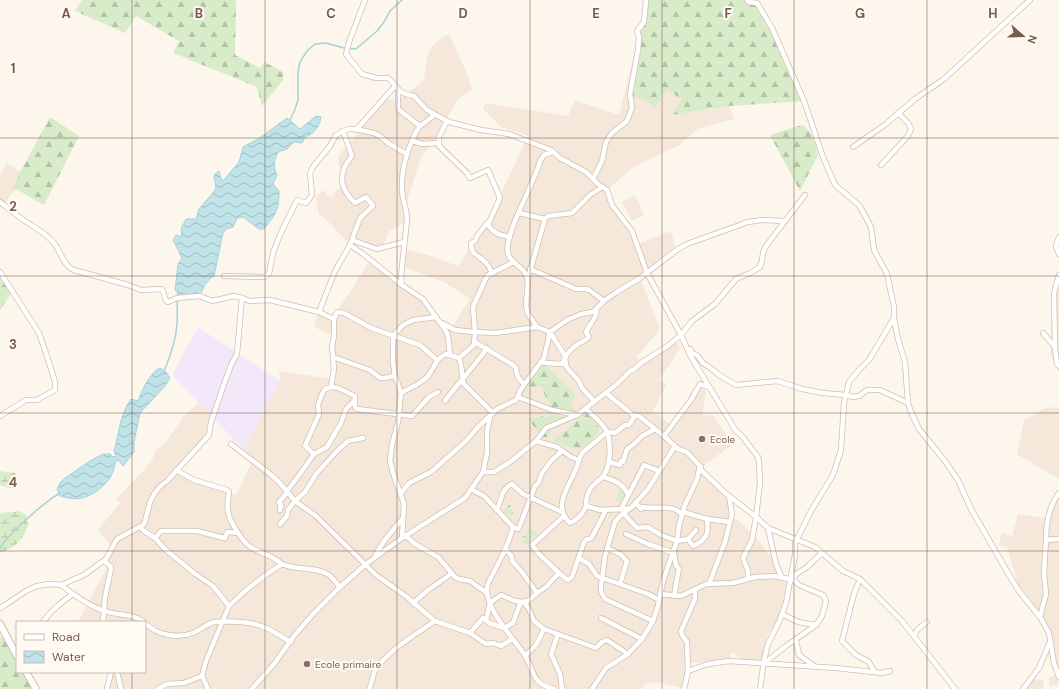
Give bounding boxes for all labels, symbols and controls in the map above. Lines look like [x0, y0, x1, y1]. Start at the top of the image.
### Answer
text: A [61, 5, 71, 22]
text: B [195, 5, 203, 22]
text: C [326, 5, 336, 22]
text: D [458, 5, 468, 22]
text: E [592, 5, 600, 22]
text: F [724, 5, 732, 22]
text: G [855, 5, 865, 22]
text: H [988, 5, 998, 22]
north arrow [1003, 16, 1043, 56]
text: N [1024, 33, 1040, 46]
text: 1 [11, 60, 15, 77]
text: 2 [9, 198, 17, 215]
text: 3 [9, 336, 17, 353]
place label: Ecole [710, 433, 736, 446]
marker: Ecole [697, 434, 707, 444]
text: 4 [9, 474, 17, 491]
legend [16, 621, 146, 673]
text: Road [52, 629, 80, 645]
text: Water [52, 649, 86, 665]
place label: Ecole primaire [315, 658, 381, 671]
marker: Ecole primaire [302, 659, 312, 669]

